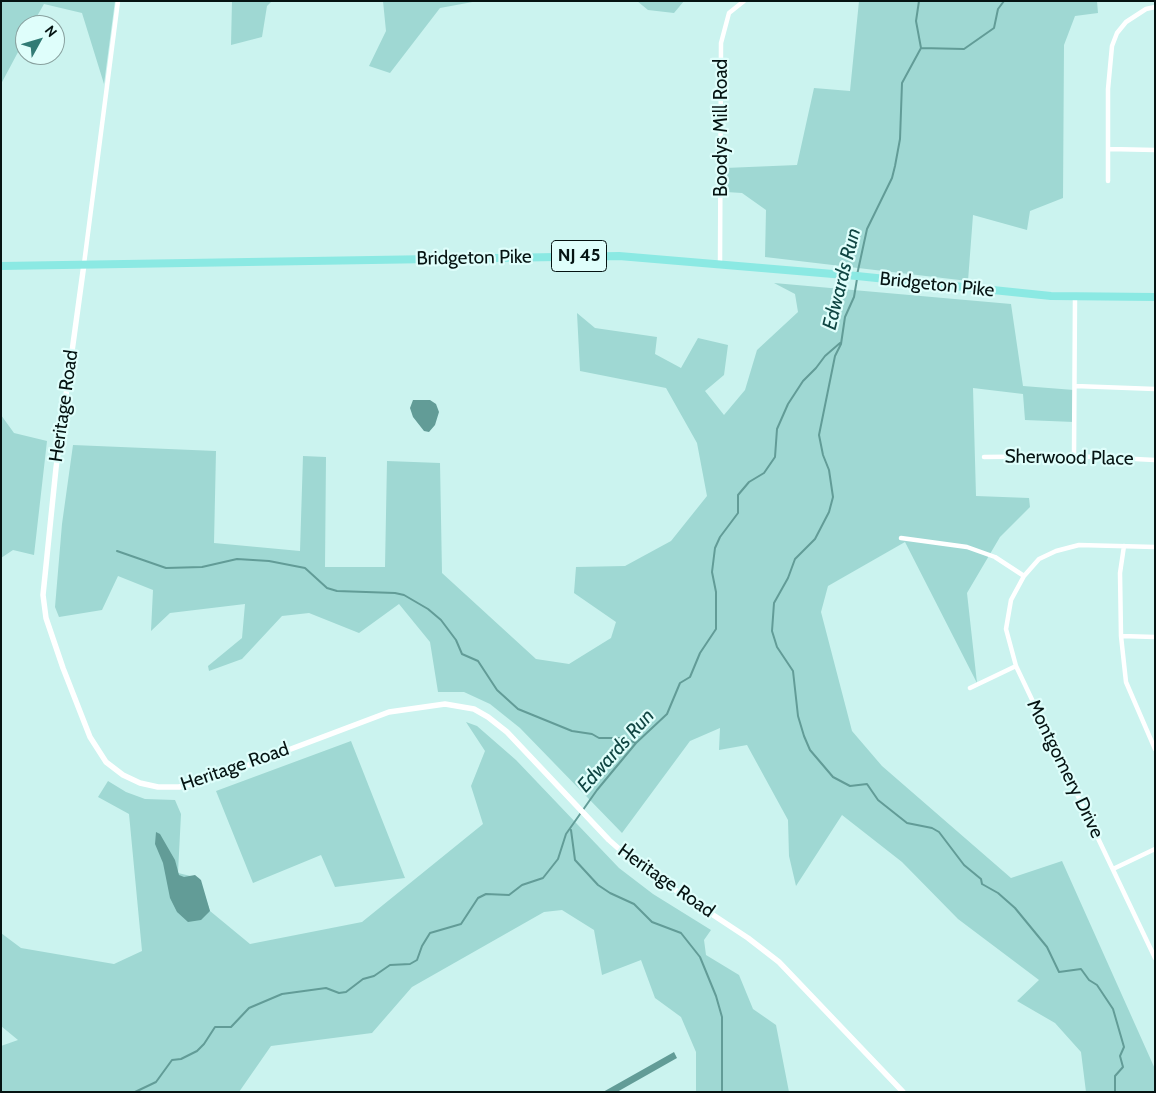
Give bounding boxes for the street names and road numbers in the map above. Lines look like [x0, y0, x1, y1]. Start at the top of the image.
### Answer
street label: Boodys Mill Road [710, 59, 732, 197]
road number: NJ 45 [552, 240, 606, 272]
street label: Bridgeton Pike [416, 246, 532, 270]
street label: Bridgeton Pike [878, 268, 996, 302]
street label: Heritage Road [45, 348, 83, 464]
street label: Sherwood Place [1004, 445, 1134, 471]
street label: Montgomery Drive [1022, 696, 1108, 842]
street label: Heritage Road [178, 738, 292, 796]
street label: Heritage Road [613, 839, 719, 923]

